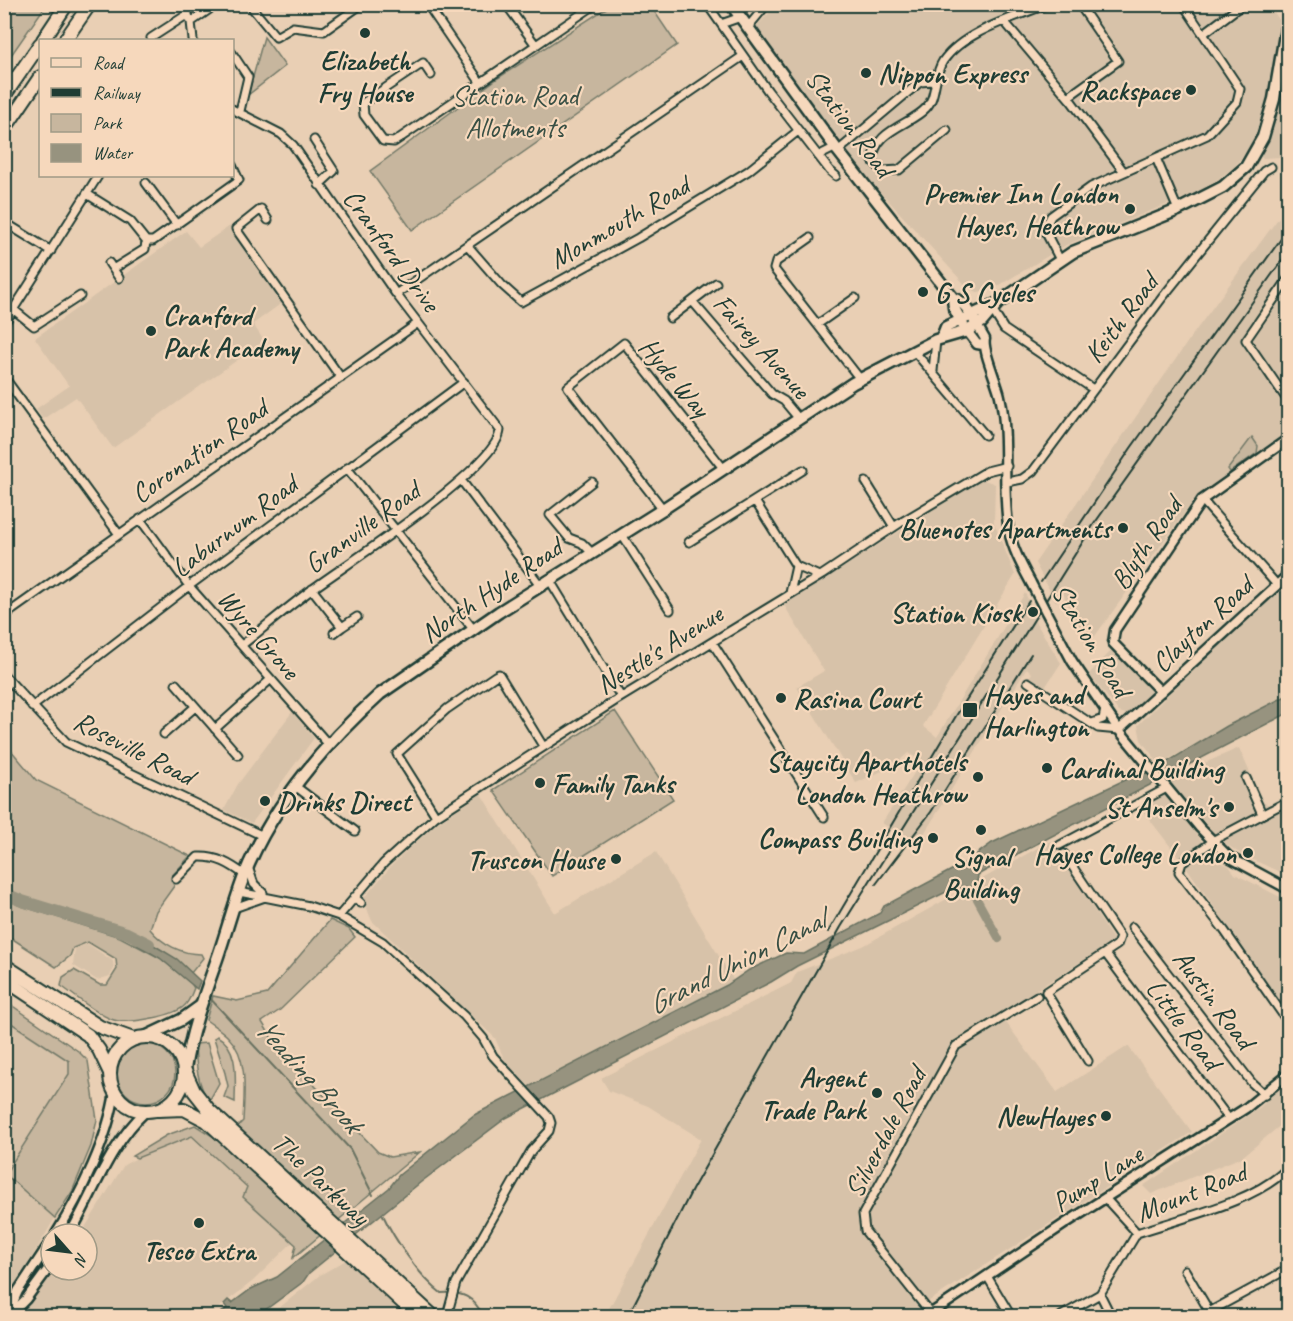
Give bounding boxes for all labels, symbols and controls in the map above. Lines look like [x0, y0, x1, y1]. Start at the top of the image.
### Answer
marker: Elizabeth Fry House [358, 26, 372, 40]
legend [39, 39, 234, 177]
place label: Elizabeth Fry House [318, 43, 415, 111]
text: Road [93, 52, 126, 74]
place label: Nippon Express [878, 56, 1030, 91]
street label: Station Road [798, 62, 904, 187]
marker: Nippon Express [859, 66, 873, 80]
place label: Rackspace [1080, 73, 1182, 108]
park label: Station Road Allotments [452, 78, 582, 145]
text: Railway [93, 82, 141, 104]
marker: Rackspace [1184, 83, 1198, 97]
text: Park [93, 112, 123, 134]
text: Water [93, 142, 134, 164]
street label: Monmouth Road [543, 166, 699, 276]
place label: Premier Inn London Hayes, Heathrow [924, 176, 1121, 243]
street label: Cranford Drive [336, 182, 450, 320]
marker: Premier Inn London Hayes, Heathrow [1123, 202, 1137, 216]
street label: Keith Road [1076, 263, 1168, 370]
place label: G S Cycles [935, 275, 1037, 310]
marker: G S Cycles [916, 285, 930, 299]
street label: Fairey Avenue [706, 286, 820, 407]
place label: Cranford Park Academy [163, 298, 302, 365]
marker: Cranford Park Academy [144, 324, 158, 338]
street label: Hyde Way [632, 330, 720, 426]
street label: Coronation Road [124, 389, 277, 511]
street label: Laburnum Road [164, 465, 307, 585]
street label: Granville Road [297, 471, 430, 581]
street label: Blyth Road [1102, 487, 1192, 596]
place label: Bluenotes Apartments [899, 511, 1114, 546]
marker: Bluenotes Apartments [1116, 521, 1130, 535]
street label: North Hyde Road [413, 527, 572, 650]
street label: Clayton Road [1144, 565, 1263, 680]
street label: Station Road [1044, 577, 1142, 707]
street label: Wyre Grove [210, 582, 309, 688]
street label: Nestle's Avenue [589, 595, 730, 702]
place label: Station Kiosk [890, 595, 1024, 630]
marker: Station Kiosk [1026, 605, 1040, 619]
place label: Hayes and Harlington [984, 677, 1091, 744]
place label: Rasina Court [793, 681, 923, 716]
marker: Rasina Court [774, 691, 788, 705]
marker: Hayes and Harlington [961, 701, 979, 719]
street label: Roseville Road [68, 703, 204, 795]
place label: Staycity Aparthotels London Heathrow [766, 744, 969, 811]
place label: Cardinal Building [1059, 751, 1226, 786]
marker: Cardinal Building [1040, 761, 1054, 775]
place label: Family Tanks [552, 766, 678, 801]
marker: Staycity Aparthotels London Heathrow [971, 770, 985, 784]
marker: Family Tanks [533, 776, 547, 790]
place label: Drinks Direct [277, 784, 413, 819]
place label: St Anselm's [1105, 790, 1220, 825]
marker: Drinks Direct [258, 794, 272, 808]
marker: St Anselm's [1222, 800, 1236, 814]
place label: Compass Building [758, 821, 924, 856]
marker: Signal Building [974, 823, 988, 837]
marker: Compass Building [926, 831, 940, 845]
place label: Hayes College London [1034, 836, 1237, 871]
place label: Signal Building [943, 839, 1020, 906]
place label: Truscon House [467, 842, 607, 877]
marker: Hayes College London [1241, 846, 1255, 860]
marker: Truscon House [609, 852, 623, 866]
water label: Grand Union Canal [641, 897, 840, 1023]
street label: Austin Road [1165, 942, 1265, 1059]
street label: Little Road [1139, 972, 1232, 1079]
water label: Yeading Brook [247, 1009, 374, 1144]
street label: Silverdale Road [836, 1057, 936, 1203]
place label: Argent Trade Park [761, 1060, 868, 1127]
marker: Argent Trade Park [870, 1086, 884, 1100]
place label: NewHayes [996, 1099, 1097, 1135]
marker: NewHayes [1099, 1109, 1113, 1123]
street label: The Parkway [265, 1125, 379, 1235]
street label: Pump Lane [1045, 1136, 1150, 1219]
street label: Mount Road [1131, 1153, 1255, 1230]
marker: Tesco Extra [192, 1216, 206, 1230]
north arrow [39, 1222, 99, 1282]
place label: Tesco Extra [143, 1233, 257, 1268]
text: N [69, 1250, 93, 1270]

